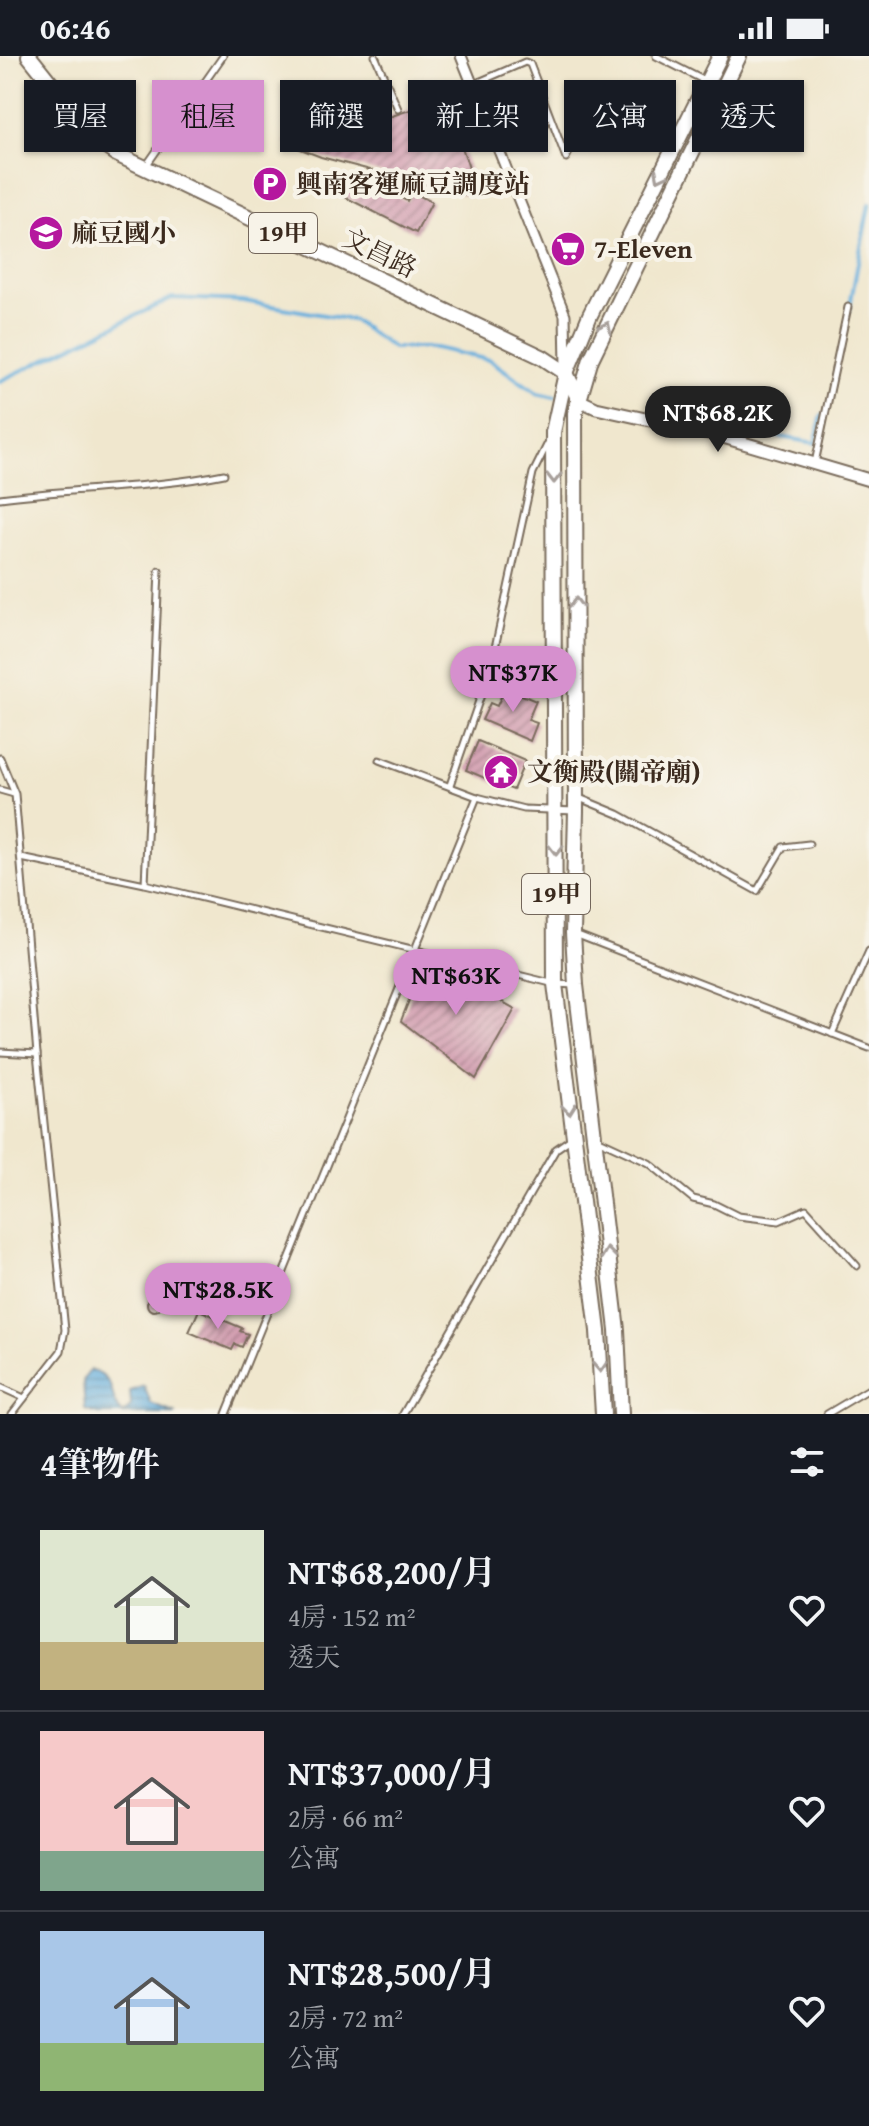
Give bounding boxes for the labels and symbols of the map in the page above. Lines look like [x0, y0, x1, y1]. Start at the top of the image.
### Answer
place label: 興南客運麻豆調度站 [296, 164, 530, 203]
parking icon: 興南客運麻豆調度站 [251, 165, 289, 203]
one-way arrow [654, 167, 670, 182]
place label: 麻豆國小 [72, 213, 176, 252]
road number: 19甲 [249, 213, 317, 253]
school or university icon: 麻豆國小 [27, 214, 65, 252]
street label: 文昌路 [337, 218, 424, 287]
place label: 7-Eleven [594, 229, 693, 268]
supermarket icon: 7-Eleven [549, 230, 587, 268]
one-way arrow [596, 321, 612, 336]
pin: NT$68.2K [635, 386, 801, 454]
one-way arrow [545, 472, 563, 485]
one-way arrow [567, 596, 585, 609]
pin: NT$37K [448, 646, 578, 714]
place label: 文衡殿(關帝廟) [527, 752, 701, 791]
temple icon: 文衡殿(關帝廟) [482, 753, 520, 791]
one-way arrow [547, 844, 565, 857]
road number: 19甲 [522, 874, 590, 914]
pin: NT$63K [391, 949, 521, 1017]
one-way arrow [561, 1103, 578, 1116]
one-way arrow [599, 1246, 616, 1259]
pin: NT$28.5K [135, 1263, 301, 1331]
one-way arrow [591, 1361, 608, 1374]

